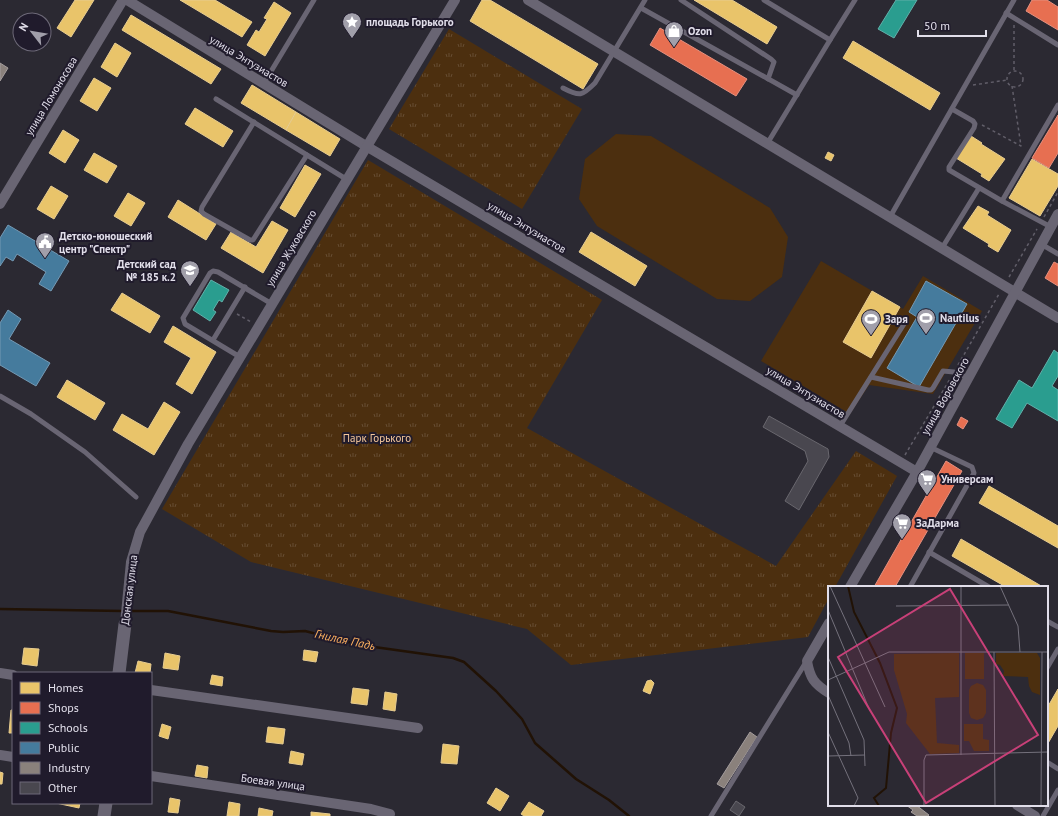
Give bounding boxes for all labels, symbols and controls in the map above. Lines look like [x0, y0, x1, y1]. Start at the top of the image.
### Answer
place icon: площадь Горького [341, 11, 363, 39]
north arrow [12, 12, 52, 52]
scale bar [918, 12, 986, 38]
place label: площадь Горького [366, 15, 454, 29]
text: 50 m [924, 18, 950, 33]
text: N [16, 20, 31, 34]
shop icon: Ozon [663, 20, 685, 48]
place label: Ozon [688, 24, 712, 38]
street label: улица Энтузиастов [207, 32, 291, 90]
street label: улица Ломоносова [22, 54, 80, 138]
street label: улица Энтузиастов [485, 198, 569, 256]
street label: улица Жуковского [263, 207, 320, 289]
place label: Детско-юношеский центр "Спектр" [59, 229, 152, 256]
public building icon: Детско-юношеский центр "Спектр" [34, 231, 56, 259]
place label: Детский сад № 185 к.2 [117, 257, 177, 284]
school or university icon: Детский сад № 185 к.2 [179, 259, 201, 287]
sports icon: Nautilus [915, 307, 937, 335]
sports icon: Заря [860, 308, 882, 336]
place label: Nautilus [940, 311, 980, 325]
place label: Заря [885, 312, 908, 326]
street label: улица Воровского [918, 355, 972, 437]
street label: улица Энтузиастов [764, 363, 848, 421]
park label: Парк Горького [343, 431, 411, 445]
supermarket icon: Универсам [916, 468, 938, 496]
place label: Универсам [940, 472, 993, 486]
supermarket icon: ЗаДарма [891, 512, 913, 540]
place label: ЗаДарма [916, 516, 959, 530]
street label: Донская улица [118, 554, 140, 626]
inset map [828, 586, 1048, 806]
water label: Гнилая Падь [313, 626, 377, 653]
legend [12, 672, 152, 804]
text: Homes [48, 680, 83, 695]
text: Shops [48, 700, 79, 715]
text: Schools [48, 720, 88, 735]
text: Public [48, 740, 80, 755]
text: Industry [48, 760, 90, 775]
street label: Боевая улица [240, 771, 306, 793]
text: Other [48, 780, 77, 795]

